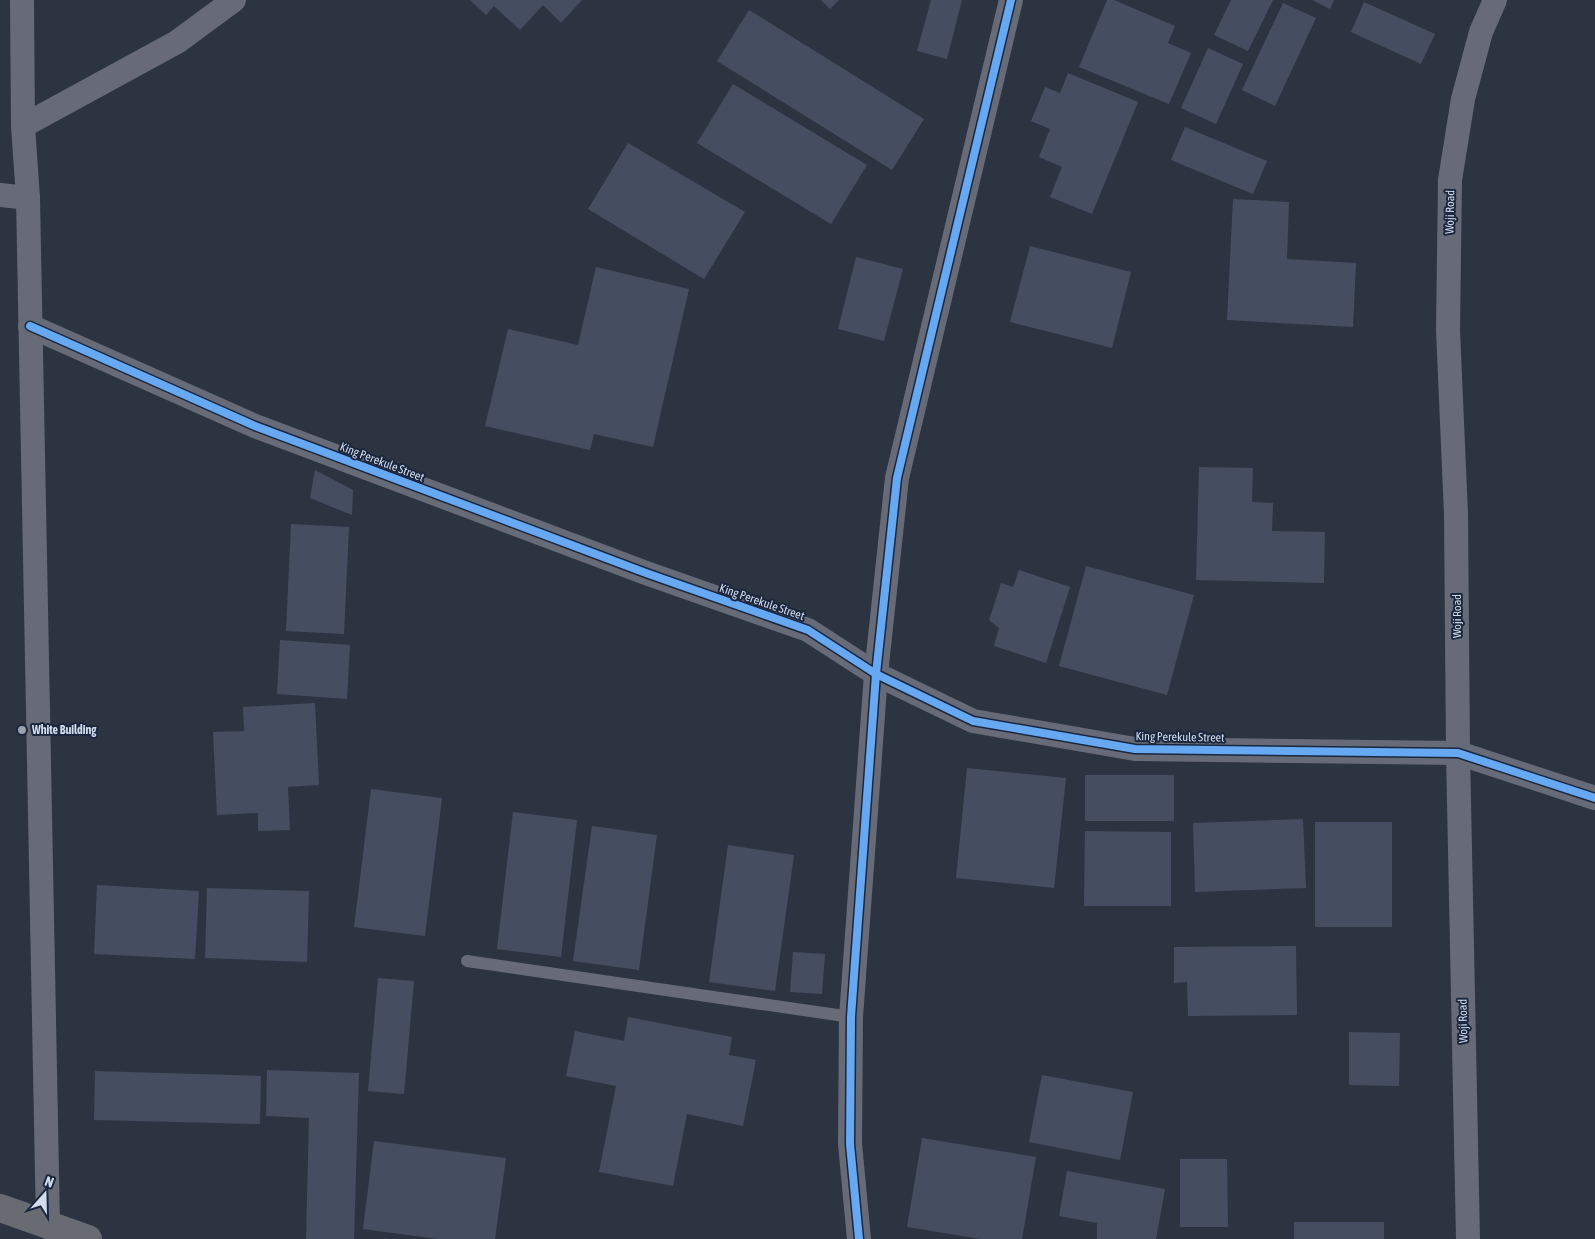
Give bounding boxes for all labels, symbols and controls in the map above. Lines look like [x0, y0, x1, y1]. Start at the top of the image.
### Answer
street label: Woji Road [1443, 190, 1457, 234]
street label: King Perekule Street [338, 440, 427, 485]
street label: King Perekule Street [718, 581, 807, 623]
street label: Woji Road [1450, 594, 1464, 638]
place label: White Building [31, 723, 97, 737]
marker: White Building [16, 724, 28, 736]
street label: King Perekule Street [1135, 729, 1225, 745]
street label: Woji Road [1456, 999, 1470, 1043]
north arrow [20, 1169, 70, 1219]
text: N [43, 1173, 56, 1191]

